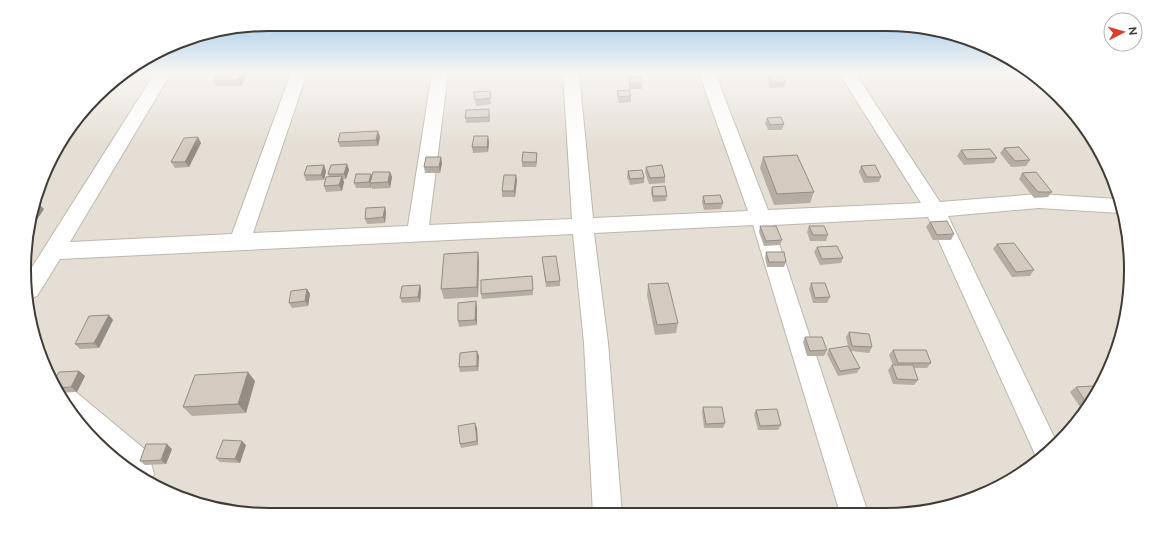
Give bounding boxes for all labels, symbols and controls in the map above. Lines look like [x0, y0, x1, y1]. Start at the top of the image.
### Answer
north arrow [1103, 12, 1143, 52]
text: N [1126, 26, 1139, 36]

